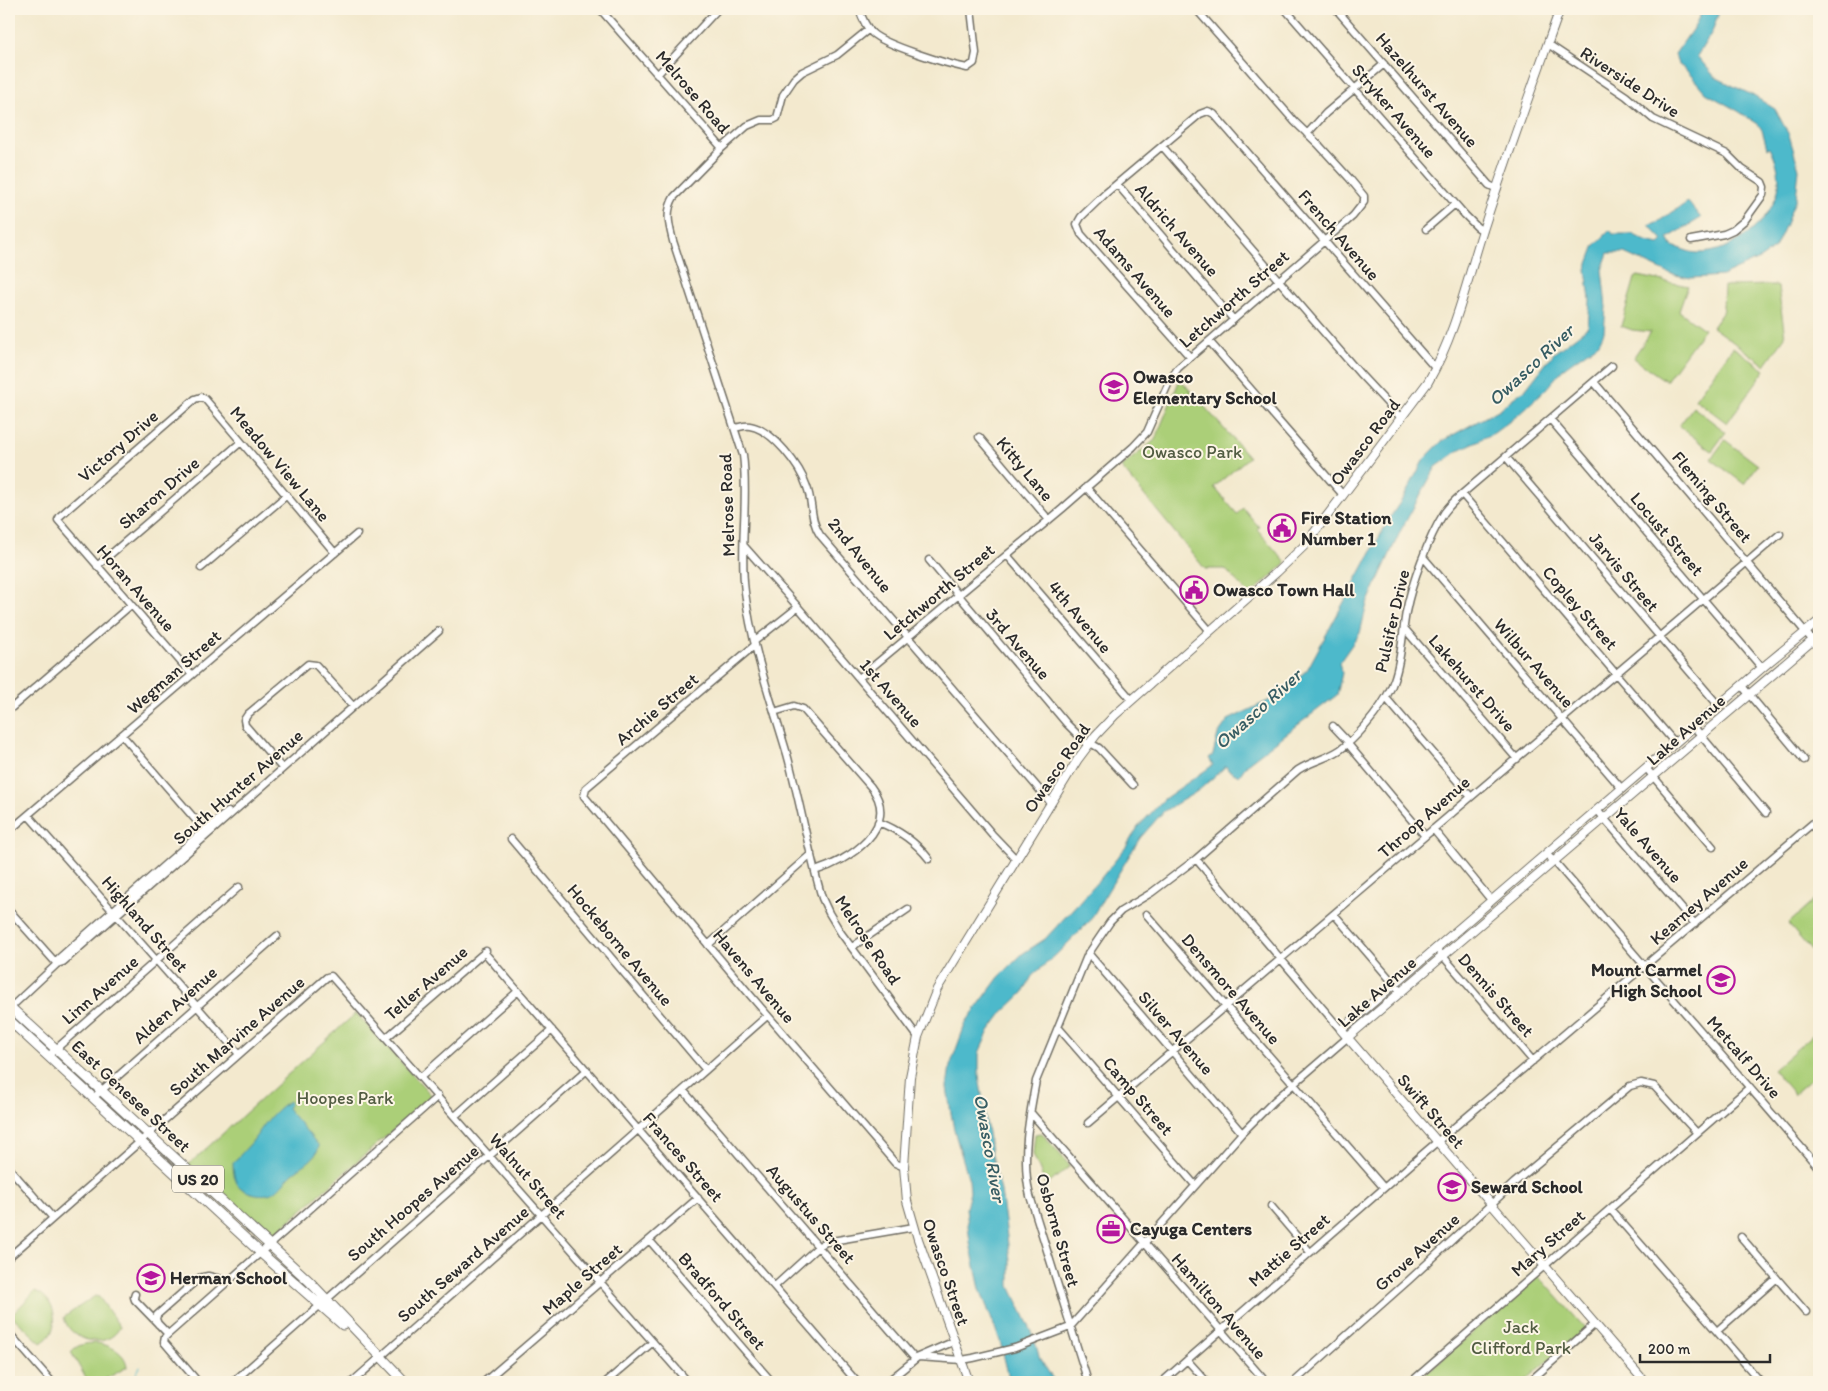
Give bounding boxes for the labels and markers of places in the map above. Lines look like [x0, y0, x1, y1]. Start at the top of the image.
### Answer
place label: Owasco Elementary School [1133, 366, 1277, 409]
school or university icon: Owasco Elementary School [1099, 372, 1129, 402]
place label: Fire Station Number 1 [1301, 507, 1392, 550]
public building icon: Fire Station Number 1 [1267, 513, 1297, 543]
public building icon: Owasco Town Hall [1179, 575, 1209, 605]
place label: Owasco Town Hall [1213, 579, 1355, 601]
place label: Mount Carmel High School [1591, 959, 1703, 1002]
school or university icon: Mount Carmel High School [1706, 965, 1736, 995]
school or university icon: Seward School [1437, 1172, 1467, 1202]
place label: Seward School [1471, 1176, 1584, 1198]
office icon: Cayuga Centers [1096, 1214, 1126, 1244]
place label: Cayuga Centers [1130, 1218, 1252, 1240]
school or university icon: Herman School [136, 1263, 166, 1293]
place label: Herman School [170, 1267, 288, 1289]

